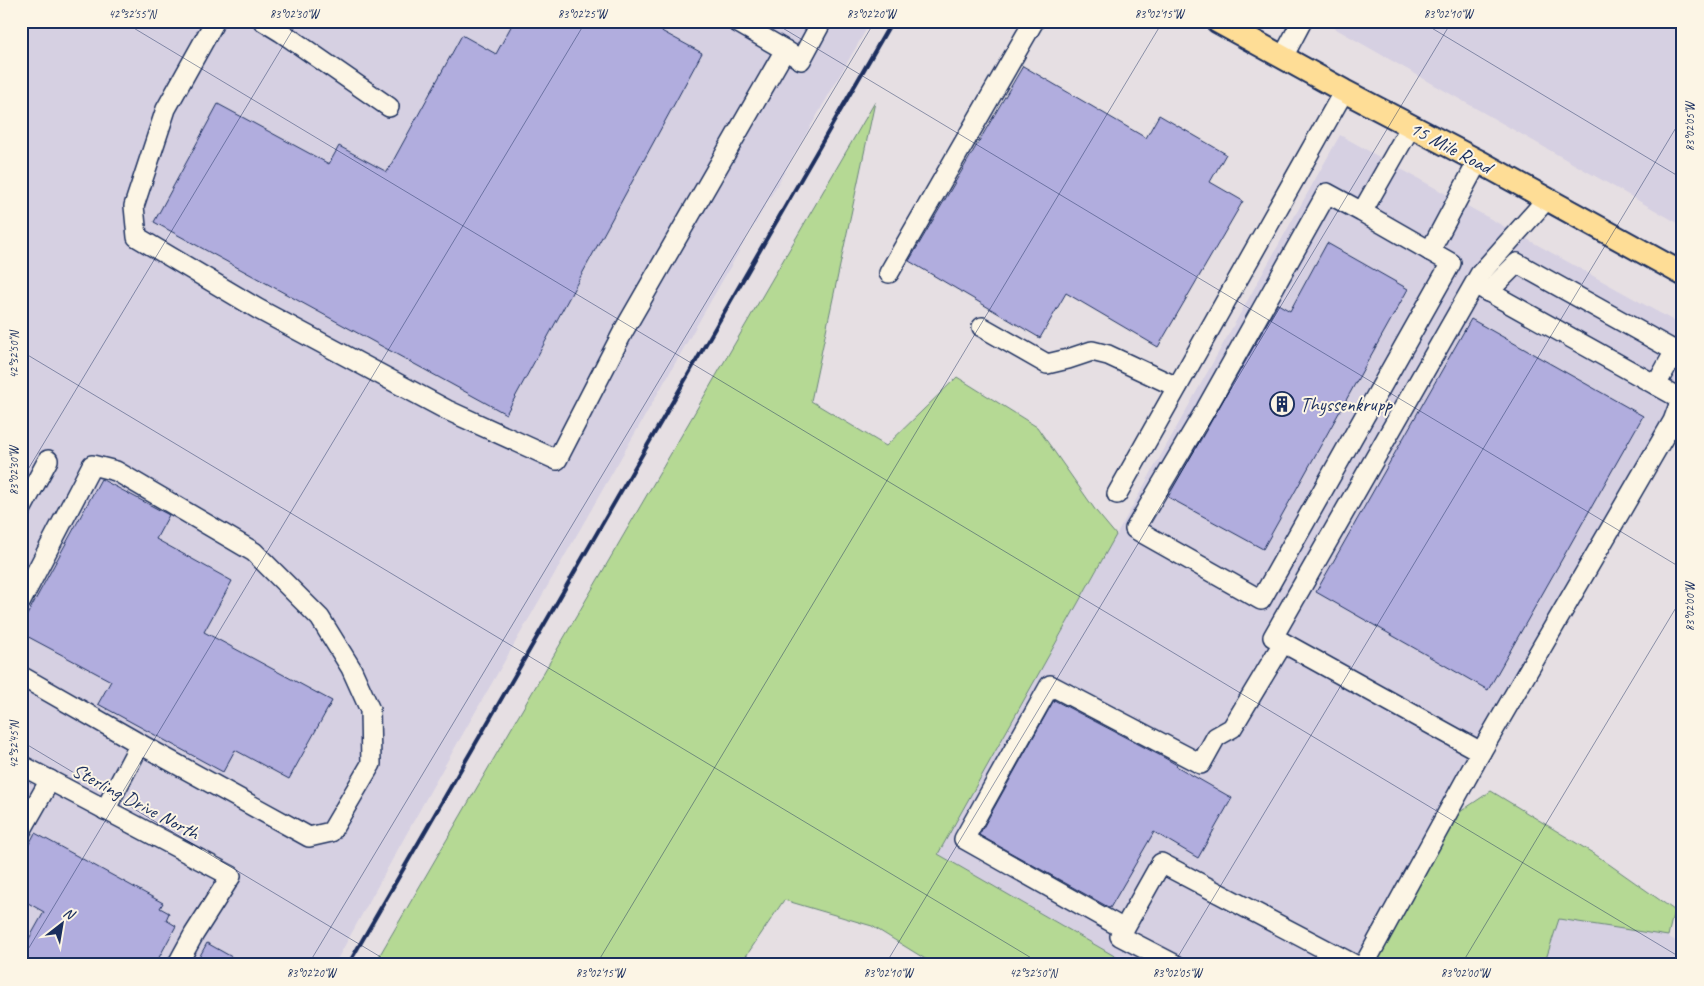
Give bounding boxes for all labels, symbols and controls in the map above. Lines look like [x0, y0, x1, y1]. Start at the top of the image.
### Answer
text: 42°32'55"N [108, 6, 157, 22]
text: 83°02'30"W [270, 6, 321, 22]
text: 83°02'25"W [558, 6, 609, 22]
text: 83°02'20"W [847, 6, 898, 22]
text: 83°02'15"W [1135, 6, 1186, 22]
text: 83°02'10"W [1424, 6, 1475, 22]
text: 83°02'05"W [1682, 100, 1698, 151]
street label: 15 Mile Road [1405, 115, 1499, 181]
text: 42°32'50"N [6, 330, 22, 379]
building icon: Thyssenkrupp [1269, 391, 1295, 417]
place label: Thyssenkrupp [1300, 392, 1393, 417]
text: 83°02'30"W [6, 444, 22, 495]
text: 83°02'00"W [1682, 580, 1698, 631]
text: 42°32'45"N [6, 720, 22, 769]
street label: Sterling Drive North [68, 757, 205, 846]
north arrow [38, 898, 88, 948]
text: N [60, 904, 79, 924]
text: 83°02'20"W [287, 965, 338, 981]
text: 83°02'15"W [576, 965, 627, 981]
text: 83°02'10"W [864, 965, 915, 981]
text: 42°32'50"N [1009, 965, 1058, 981]
text: 83°02'05"W [1153, 965, 1204, 981]
text: 83°02'00"W [1441, 965, 1492, 981]

